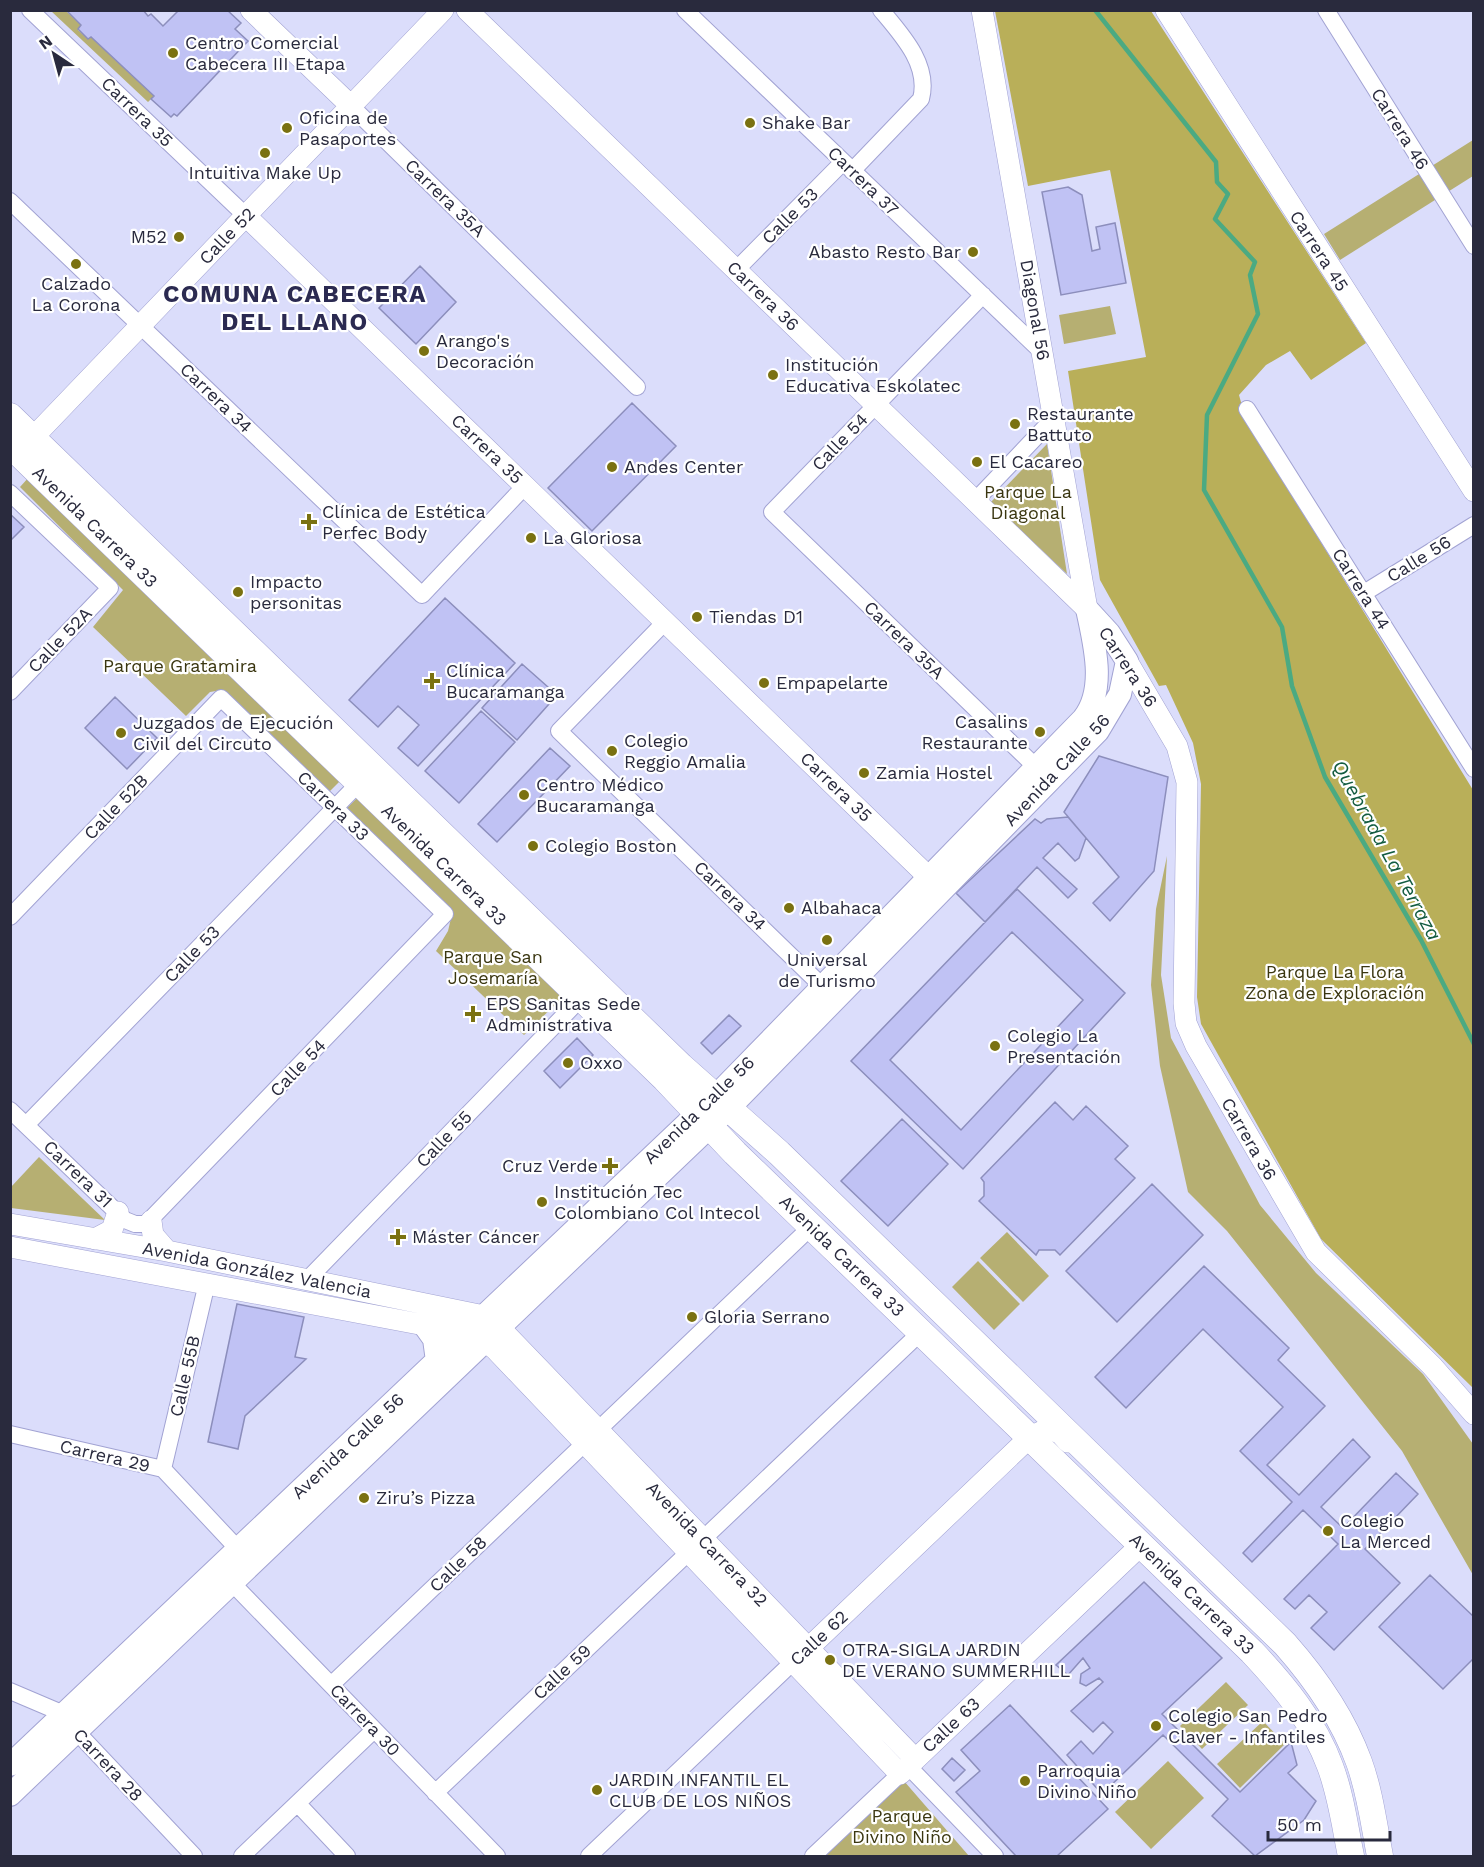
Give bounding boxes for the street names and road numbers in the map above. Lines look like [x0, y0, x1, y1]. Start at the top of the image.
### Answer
street label: Carrera 35 [97, 72, 177, 151]
street label: Carrera 46 [1367, 84, 1434, 173]
street label: Carrera 37 [824, 142, 903, 220]
street label: Carrera 35A [401, 154, 490, 241]
street label: Calle 53 [757, 183, 822, 248]
street label: Calle 52 [194, 203, 259, 269]
street label: Carrera 45 [1286, 207, 1353, 295]
street label: Carrera 36 [723, 256, 804, 335]
street label: Diagonal 56 [1016, 258, 1055, 362]
street label: Carrera 34 [176, 358, 257, 437]
street label: Carrera 35 [447, 409, 527, 488]
street label: Calle 54 [807, 409, 872, 475]
street label: Avenida Carrera 33 [29, 462, 162, 592]
street label: Calle 56 [1383, 531, 1455, 586]
street label: Carrera 44 [1328, 544, 1395, 633]
street label: Carrera 35A [860, 596, 949, 683]
street label: Calle 52A [23, 602, 96, 677]
street label: Carrera 36 [1095, 623, 1162, 711]
street label: Avenida Calle 56 [999, 709, 1114, 830]
street label: Carrera 35 [796, 747, 876, 826]
street label: Carrera 33 [293, 766, 373, 845]
street label: Calle 52B [79, 770, 152, 844]
street label: Avenida Carrera 33 [378, 800, 511, 930]
street label: Carrera 34 [690, 856, 771, 935]
street label: Calle 53 [159, 921, 224, 987]
street label: Calle 54 [265, 1035, 330, 1101]
street label: Avenida Calle 56 [639, 1051, 758, 1168]
street label: Carrera 36 [1217, 1094, 1281, 1184]
street label: Calle 55 [411, 1106, 476, 1171]
street label: Carrera 31 [39, 1136, 117, 1212]
street label: Avenida Carrera 33 [776, 1191, 909, 1321]
street label: Avenida González Valencia [141, 1237, 373, 1302]
street label: Calle 55B [165, 1333, 204, 1419]
street label: Avenida Calle 56 [287, 1388, 408, 1503]
street label: Carrera 29 [58, 1435, 152, 1476]
street label: Avenida Carrera 32 [642, 1477, 772, 1610]
street label: Avenida Carrera 33 [1126, 1529, 1259, 1659]
street label: Calle 58 [425, 1531, 491, 1596]
street label: Calle 62 [785, 1606, 852, 1670]
street label: Calle 59 [528, 1640, 595, 1704]
street label: Carrera 30 [326, 1679, 405, 1760]
street label: Calle 63 [917, 1693, 984, 1757]
street label: Carrera 28 [69, 1724, 147, 1805]

